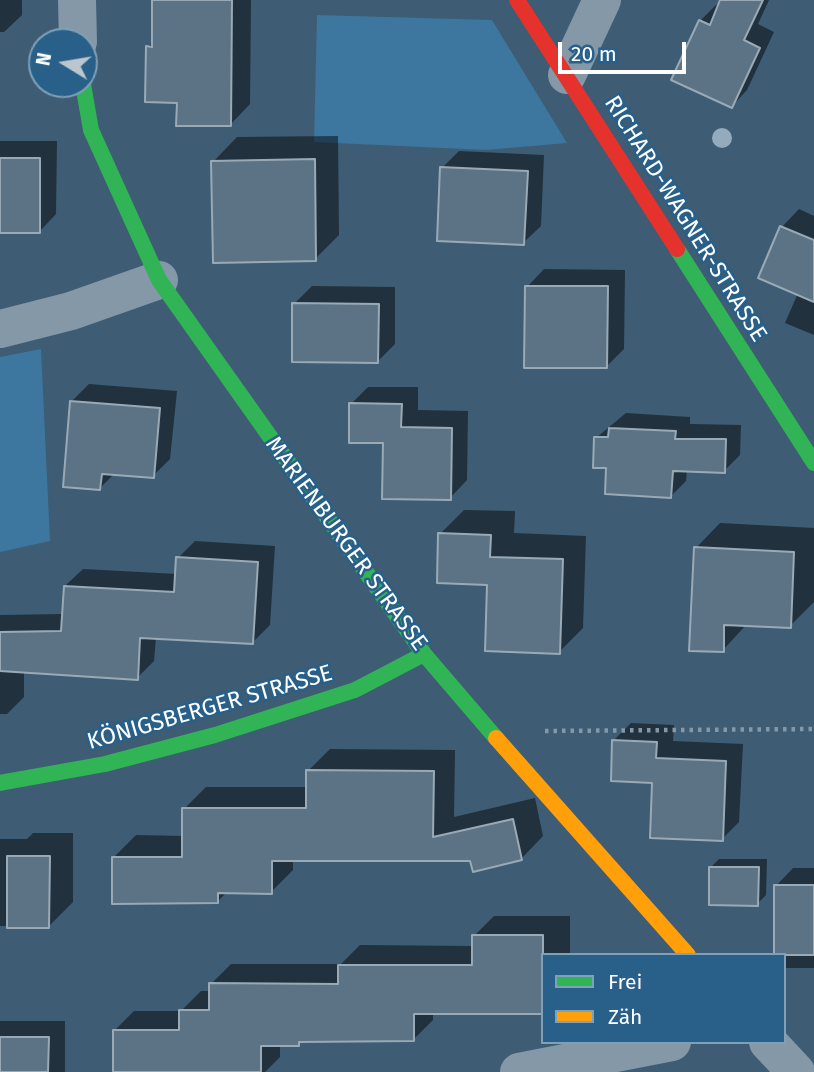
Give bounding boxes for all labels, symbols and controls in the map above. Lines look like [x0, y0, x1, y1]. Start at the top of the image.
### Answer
north arrow [28, 28, 98, 98]
scale bar [562, 28, 690, 72]
text: 20 m [571, 41, 617, 67]
text: N [31, 51, 56, 68]
street label: RICHARD-WAGNER-STRASSE [598, 91, 772, 347]
street label: MARIENBURGER STRASSE [259, 432, 433, 656]
street label: KÖNIGSBERGER STRASSE [84, 660, 336, 756]
legend [541, 953, 786, 1044]
text: Frei [608, 969, 642, 995]
text: Zäh [608, 1004, 642, 1030]

